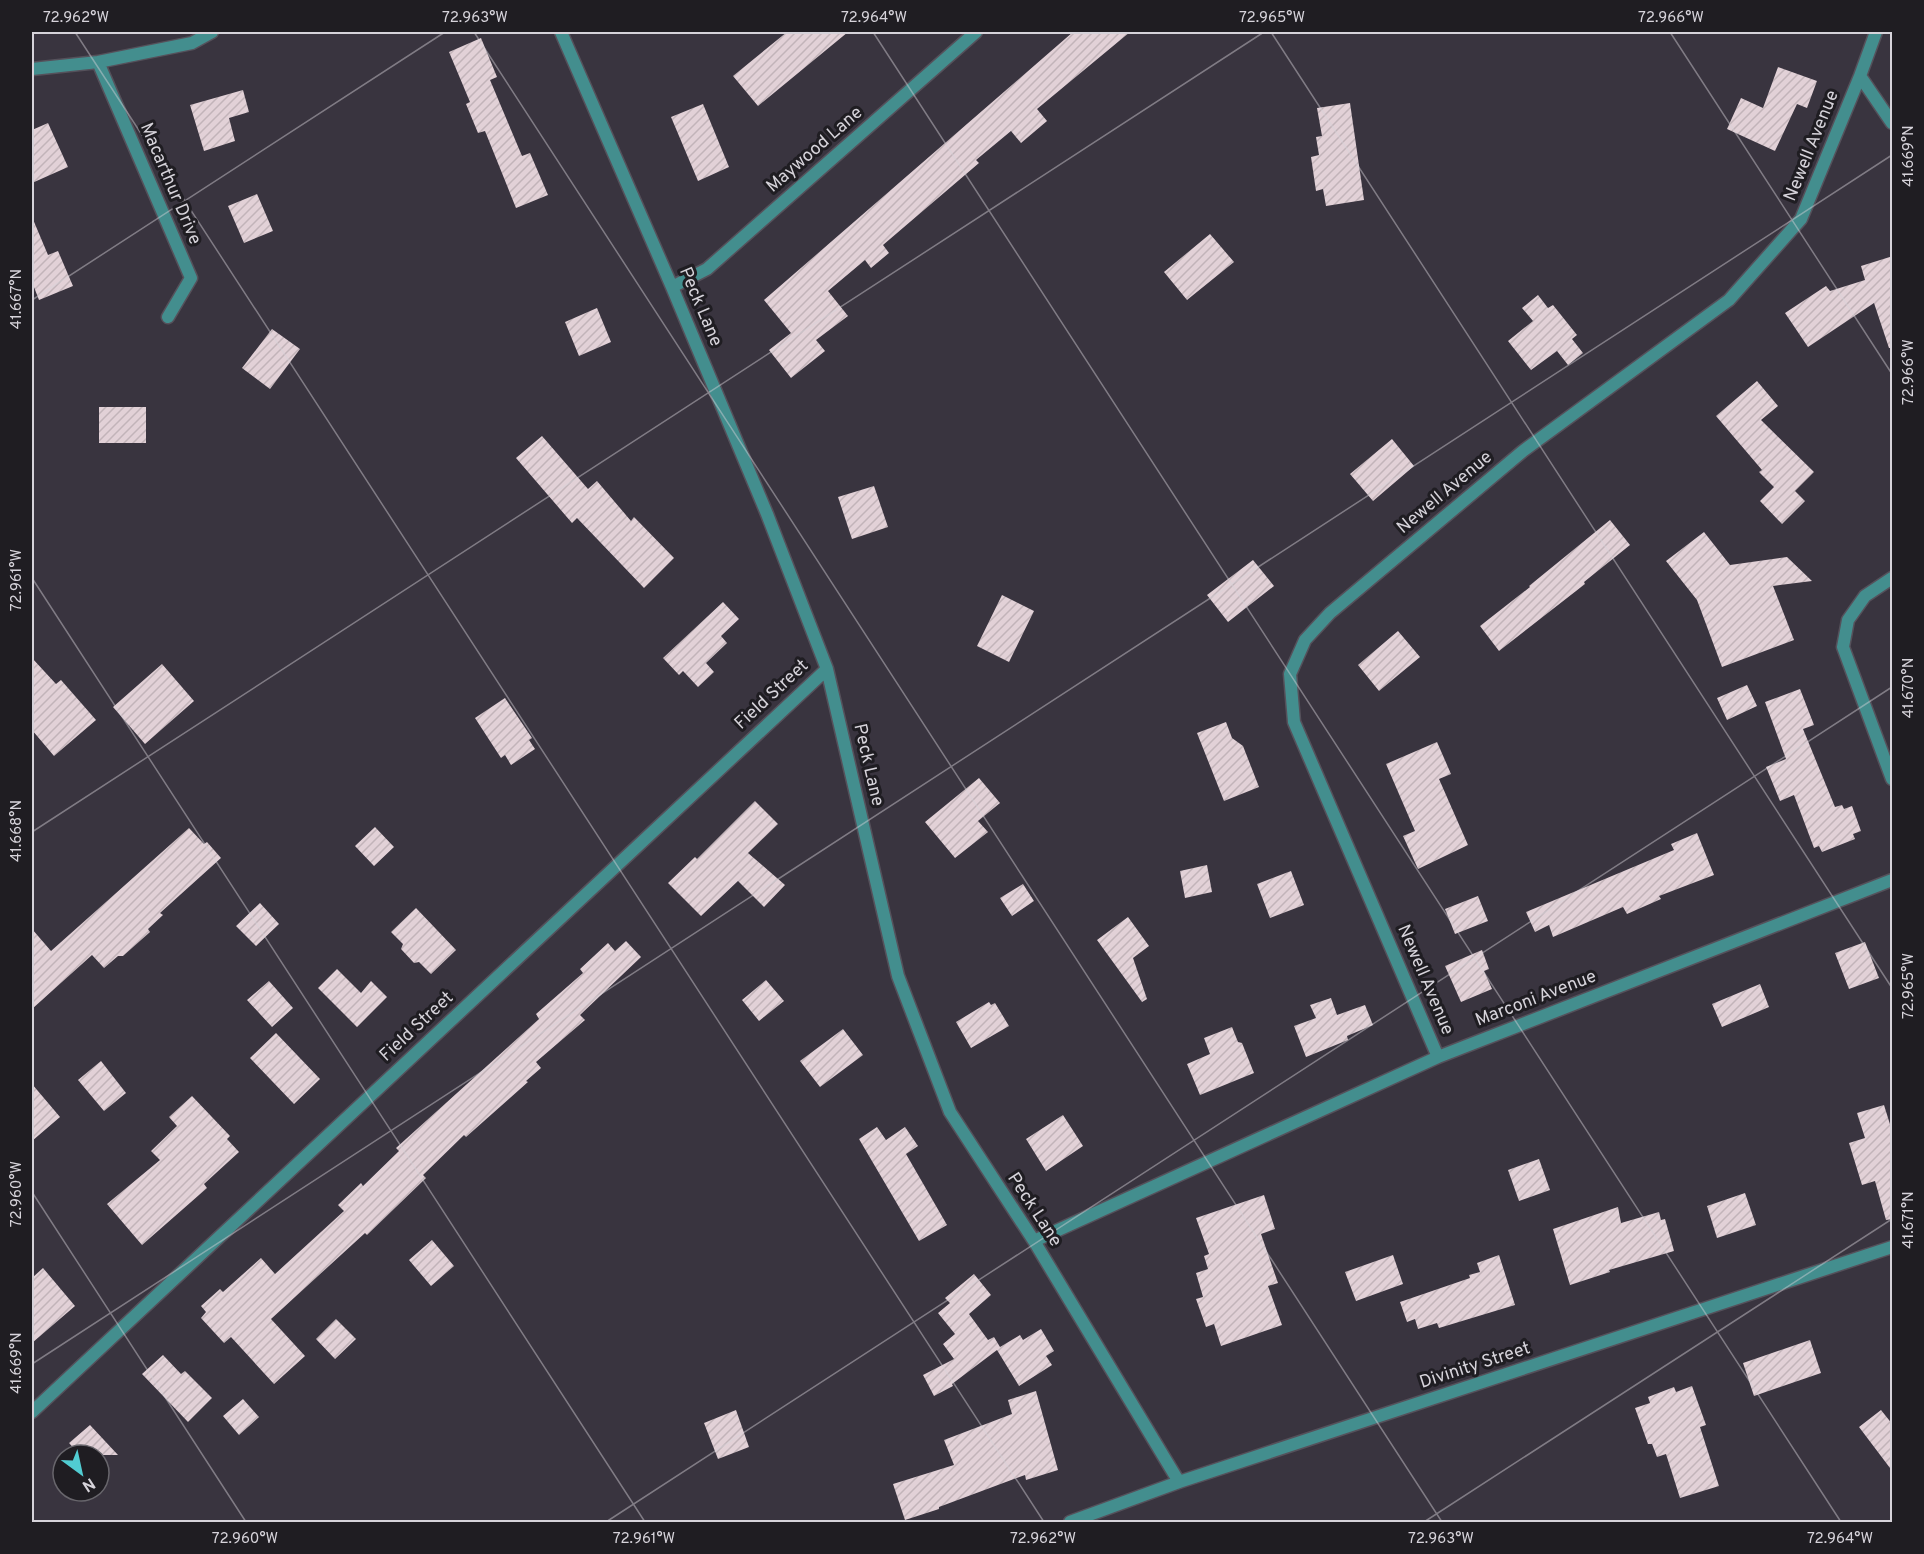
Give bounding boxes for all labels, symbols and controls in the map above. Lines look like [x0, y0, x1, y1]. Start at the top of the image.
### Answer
text: 72.962°W [43, 9, 109, 28]
text: 72.963°W [442, 9, 508, 28]
text: 72.964°W [841, 9, 907, 28]
text: 72.965°W [1239, 9, 1305, 28]
text: 72.966°W [1638, 9, 1704, 28]
street label: Newell Avenue [1779, 87, 1845, 205]
street label: Maywood Lane [762, 102, 868, 198]
street label: Macarthur Drive [134, 120, 206, 248]
text: 41.669°N [1900, 125, 1919, 187]
street label: Peck Lane [673, 264, 727, 350]
text: 41.667°N [8, 269, 27, 329]
text: 72.966°W [1900, 339, 1919, 405]
street label: Newell Avenue [1392, 446, 1498, 540]
text: 72.961°W [8, 549, 27, 611]
street label: Field Street [730, 655, 814, 735]
text: 41.670°N [1900, 658, 1919, 718]
street label: Peck Lane [847, 721, 889, 809]
text: 41.668°N [8, 800, 27, 862]
street label: Newell Avenue [1391, 921, 1459, 1039]
text: 72.965°W [1900, 953, 1919, 1019]
street label: Marconi Avenue [1472, 965, 1600, 1033]
street label: Field Street [375, 987, 459, 1067]
text: 72.960°W [8, 1161, 27, 1227]
street label: Peck Lane [1001, 1168, 1067, 1252]
text: 41.671°N [1900, 1191, 1919, 1249]
text: 41.669°N [8, 1332, 27, 1394]
street label: Divinity Street [1417, 1337, 1533, 1395]
north arrow [51, 1443, 111, 1503]
text: N [78, 1472, 98, 1495]
text: 72.960°W [212, 1530, 278, 1549]
text: 72.961°W [613, 1530, 675, 1549]
text: 72.962°W [1010, 1530, 1076, 1549]
text: 72.963°W [1408, 1530, 1474, 1549]
text: 72.964°W [1807, 1530, 1873, 1549]

